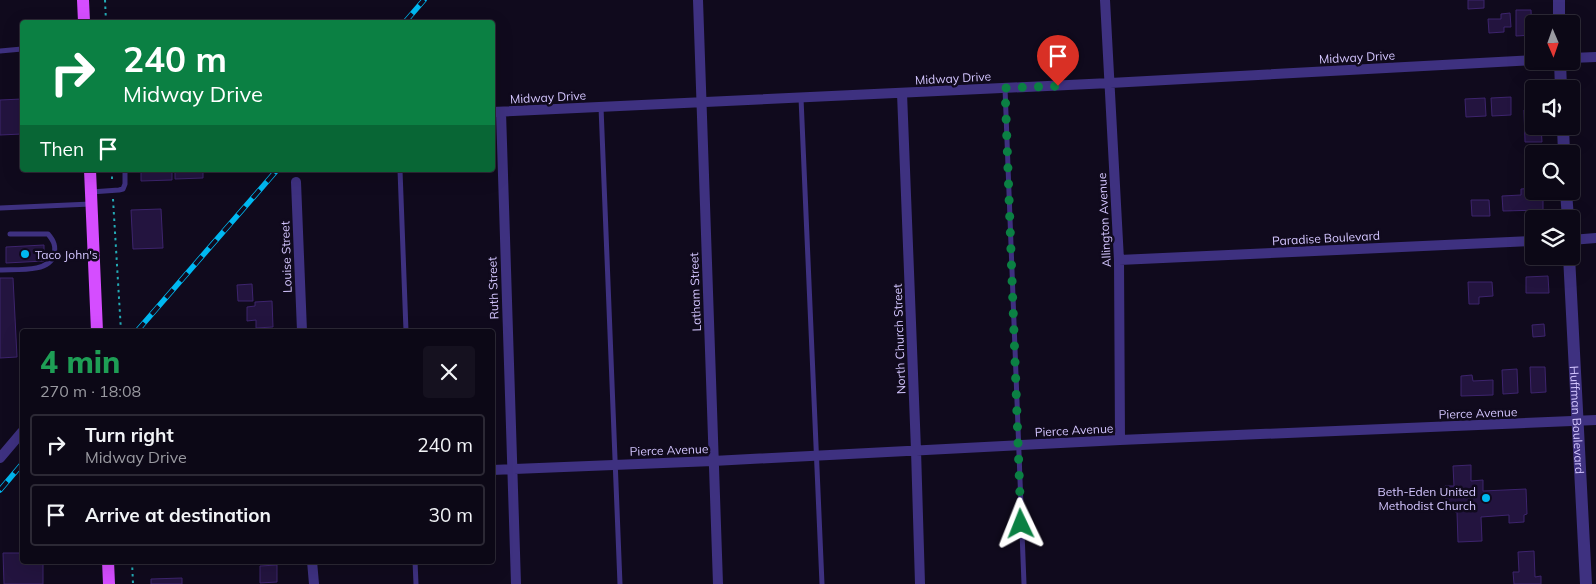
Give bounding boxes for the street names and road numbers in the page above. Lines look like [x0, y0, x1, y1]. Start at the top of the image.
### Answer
street label: Midway Drive [1319, 48, 1395, 66]
street label: Midway Drive [915, 69, 991, 87]
street label: Midway Drive [510, 88, 586, 106]
street label: Allington Avenue [1094, 172, 1114, 268]
street label: Louise Street [277, 221, 295, 293]
street label: Paradise Boulevard [1272, 228, 1380, 248]
street label: Latham Street [686, 252, 704, 332]
street label: Ruth Street [484, 256, 502, 320]
street label: North Church Street [890, 283, 908, 395]
street label: Huffman Boulevard [1567, 365, 1588, 474]
street label: Pierce Avenue [1438, 404, 1518, 422]
street label: Pierce Avenue [1034, 420, 1114, 440]
street label: Pierce Avenue [629, 441, 709, 459]

